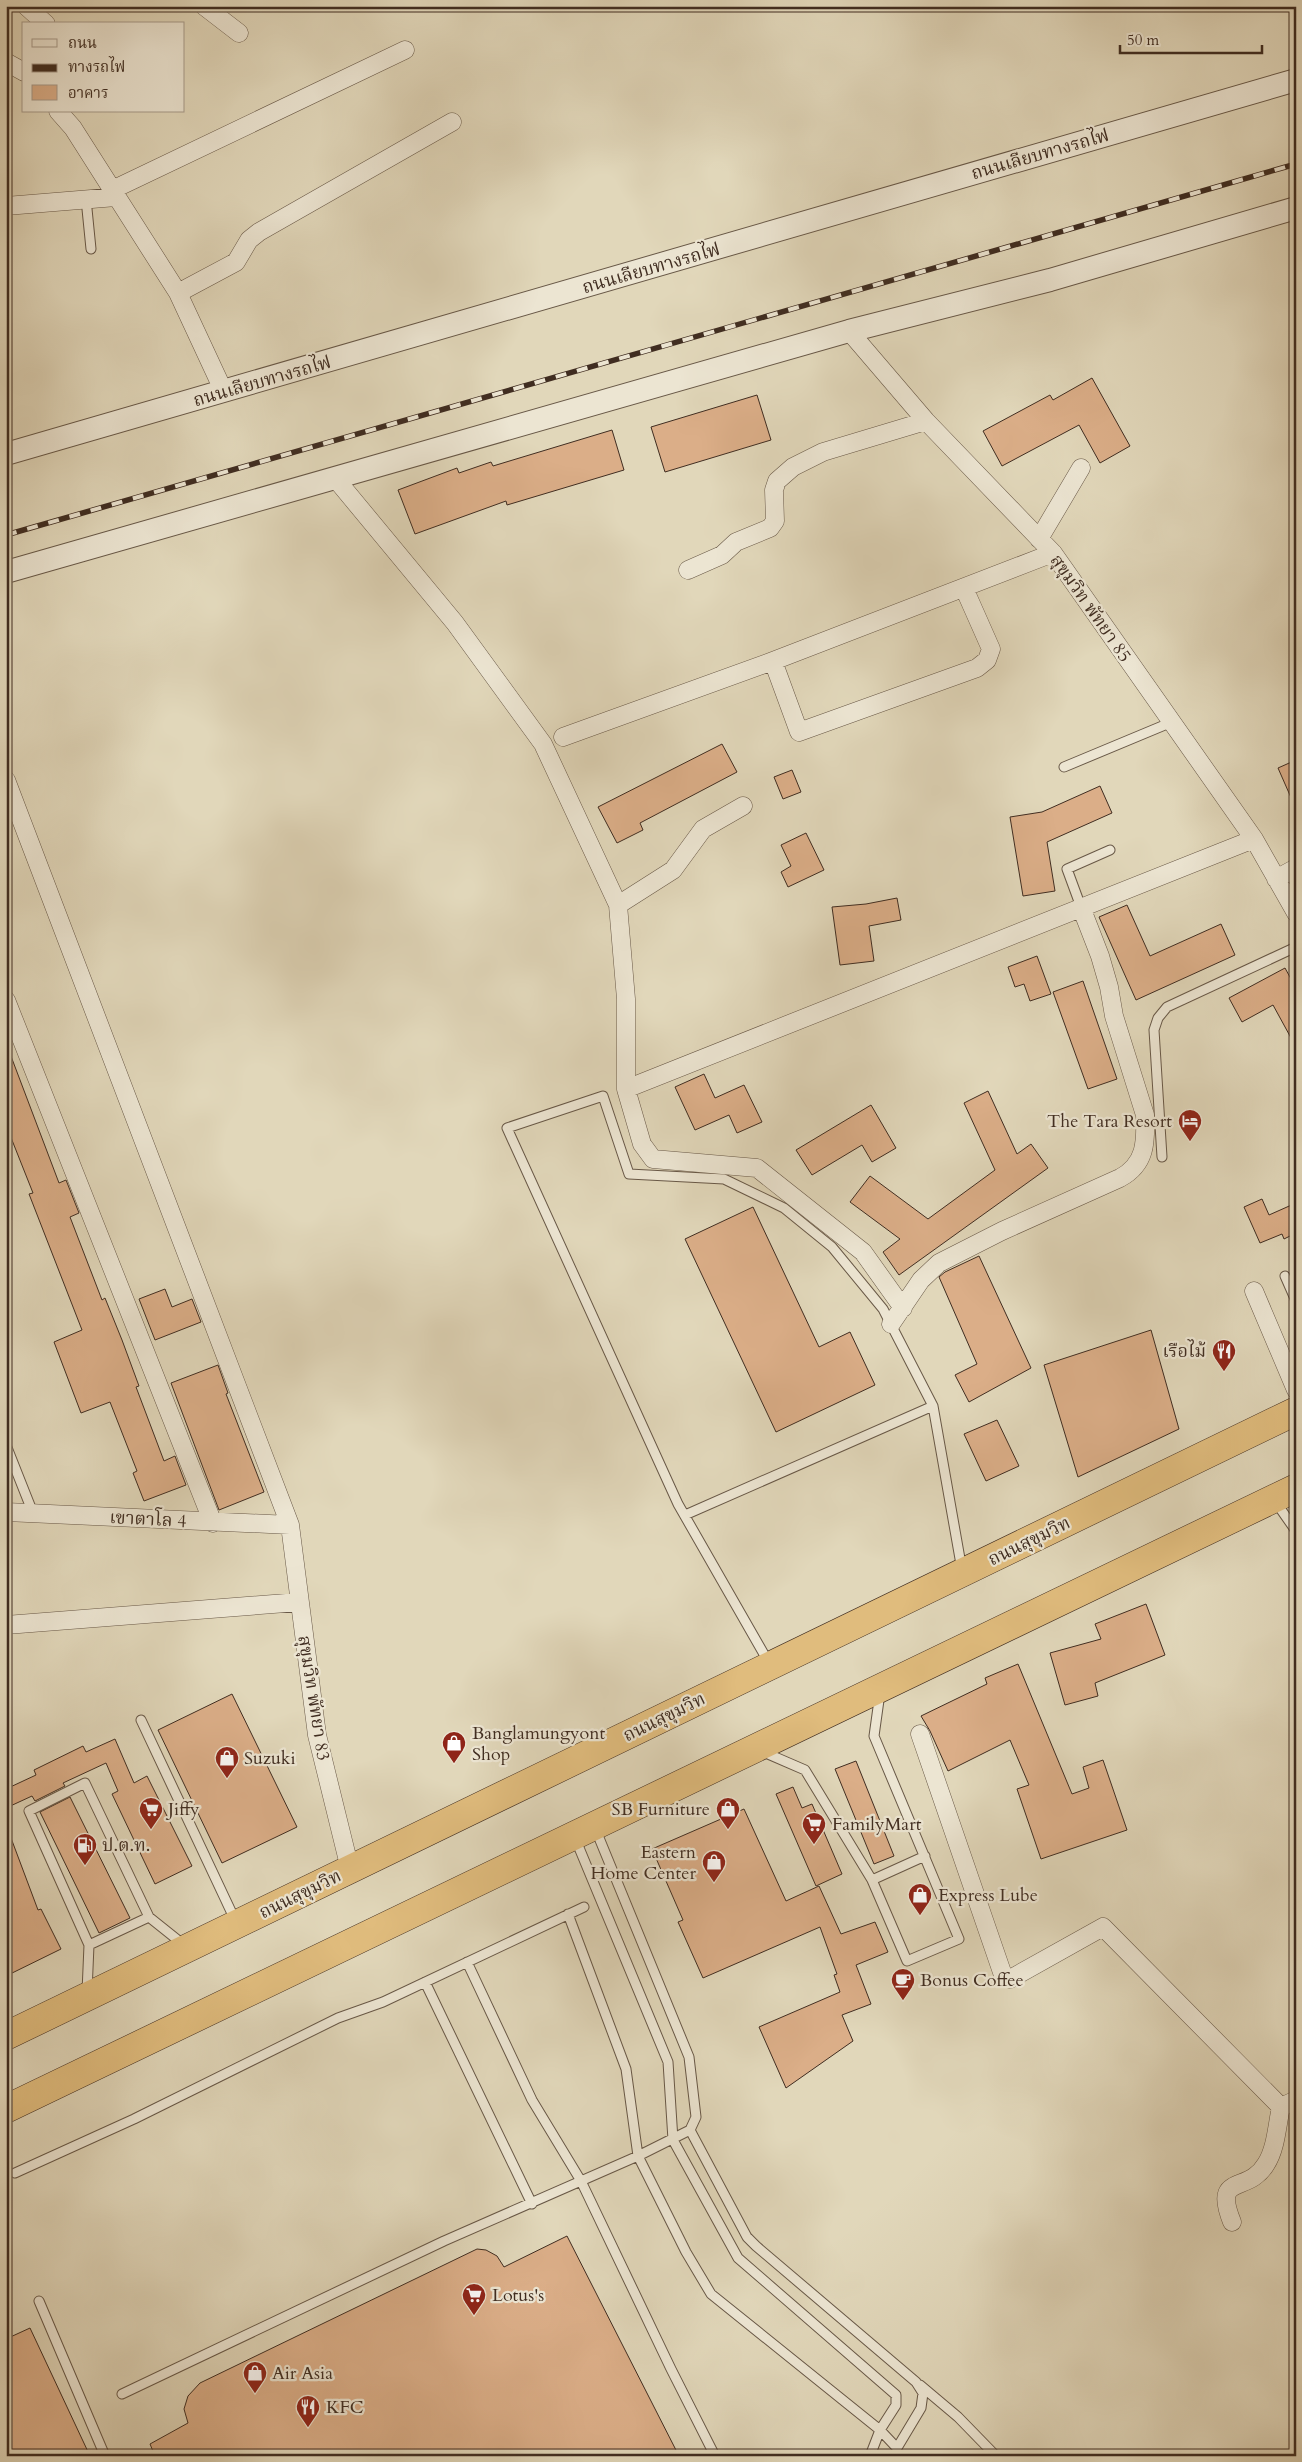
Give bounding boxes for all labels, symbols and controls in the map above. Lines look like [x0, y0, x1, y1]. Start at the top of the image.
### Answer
legend [22, 22, 185, 112]
scale bar [1120, 22, 1262, 54]
text: 50 m [1127, 30, 1159, 50]
text: ถนน [68, 33, 97, 53]
text: ทางรถไฟ [68, 56, 125, 77]
text: อาคาร [68, 83, 108, 103]
street label: ถนนเลียบทางรถไฟ [968, 123, 1112, 186]
street label: ถนนเลียบทางรถไฟ [579, 237, 723, 300]
street label: ถนนเลียบทางรถไฟ [190, 350, 334, 413]
street label: สุขุมวิท พัทยา 85 [1044, 549, 1137, 667]
hotel icon: The Tara Resort [1177, 1108, 1203, 1142]
place label: The Tara Resort [1047, 1109, 1172, 1134]
restaurant icon: เรือไม้ [1211, 1338, 1237, 1372]
place label: เรือไม้ [1162, 1339, 1206, 1364]
street label: เขาตาโล 4 [109, 1504, 187, 1534]
street label: ถนนสุขุมวิท [984, 1511, 1075, 1572]
street label: สุขุมวิท พัทยา 83 [291, 1634, 336, 1762]
street label: ถนนสุขุมวิท [619, 1687, 710, 1748]
place label: Banglamungyont Shop [472, 1721, 606, 1767]
shop icon: Banglamungyont Shop [441, 1730, 467, 1764]
shop icon: Suzuki [214, 1745, 240, 1779]
place label: Suzuki [244, 1746, 296, 1771]
supermarket icon: Jiffy [138, 1796, 164, 1830]
shop icon: SB Furniture [715, 1796, 741, 1830]
place label: Jiffy [165, 1797, 200, 1822]
place label: SB Furniture [612, 1797, 710, 1822]
supermarket icon: FamilyMart [801, 1811, 827, 1845]
place label: FamilyMart [832, 1812, 922, 1837]
fuel station icon: ป.ต.ท. [72, 1832, 98, 1866]
place label: ป.ต.ท. [102, 1833, 150, 1858]
place label: Eastern Home Center [590, 1840, 697, 1886]
shop icon: Eastern Home Center [701, 1849, 727, 1883]
street label: ถนนสุขุมวิท [255, 1864, 346, 1925]
shop icon: Express Lube [907, 1882, 933, 1916]
place label: Express Lube [938, 1883, 1038, 1908]
cafe icon: Bonus Coffee [890, 1967, 916, 2001]
place label: Bonus Coffee [920, 1968, 1024, 1993]
supermarket icon: Lotus's [461, 2282, 487, 2316]
place label: Lotus's [492, 2283, 544, 2308]
shop icon: Air Asia [242, 2360, 268, 2394]
place label: Air Asia [272, 2361, 333, 2386]
restaurant icon: KFC [295, 2394, 321, 2428]
place label: KFC [326, 2395, 364, 2420]

